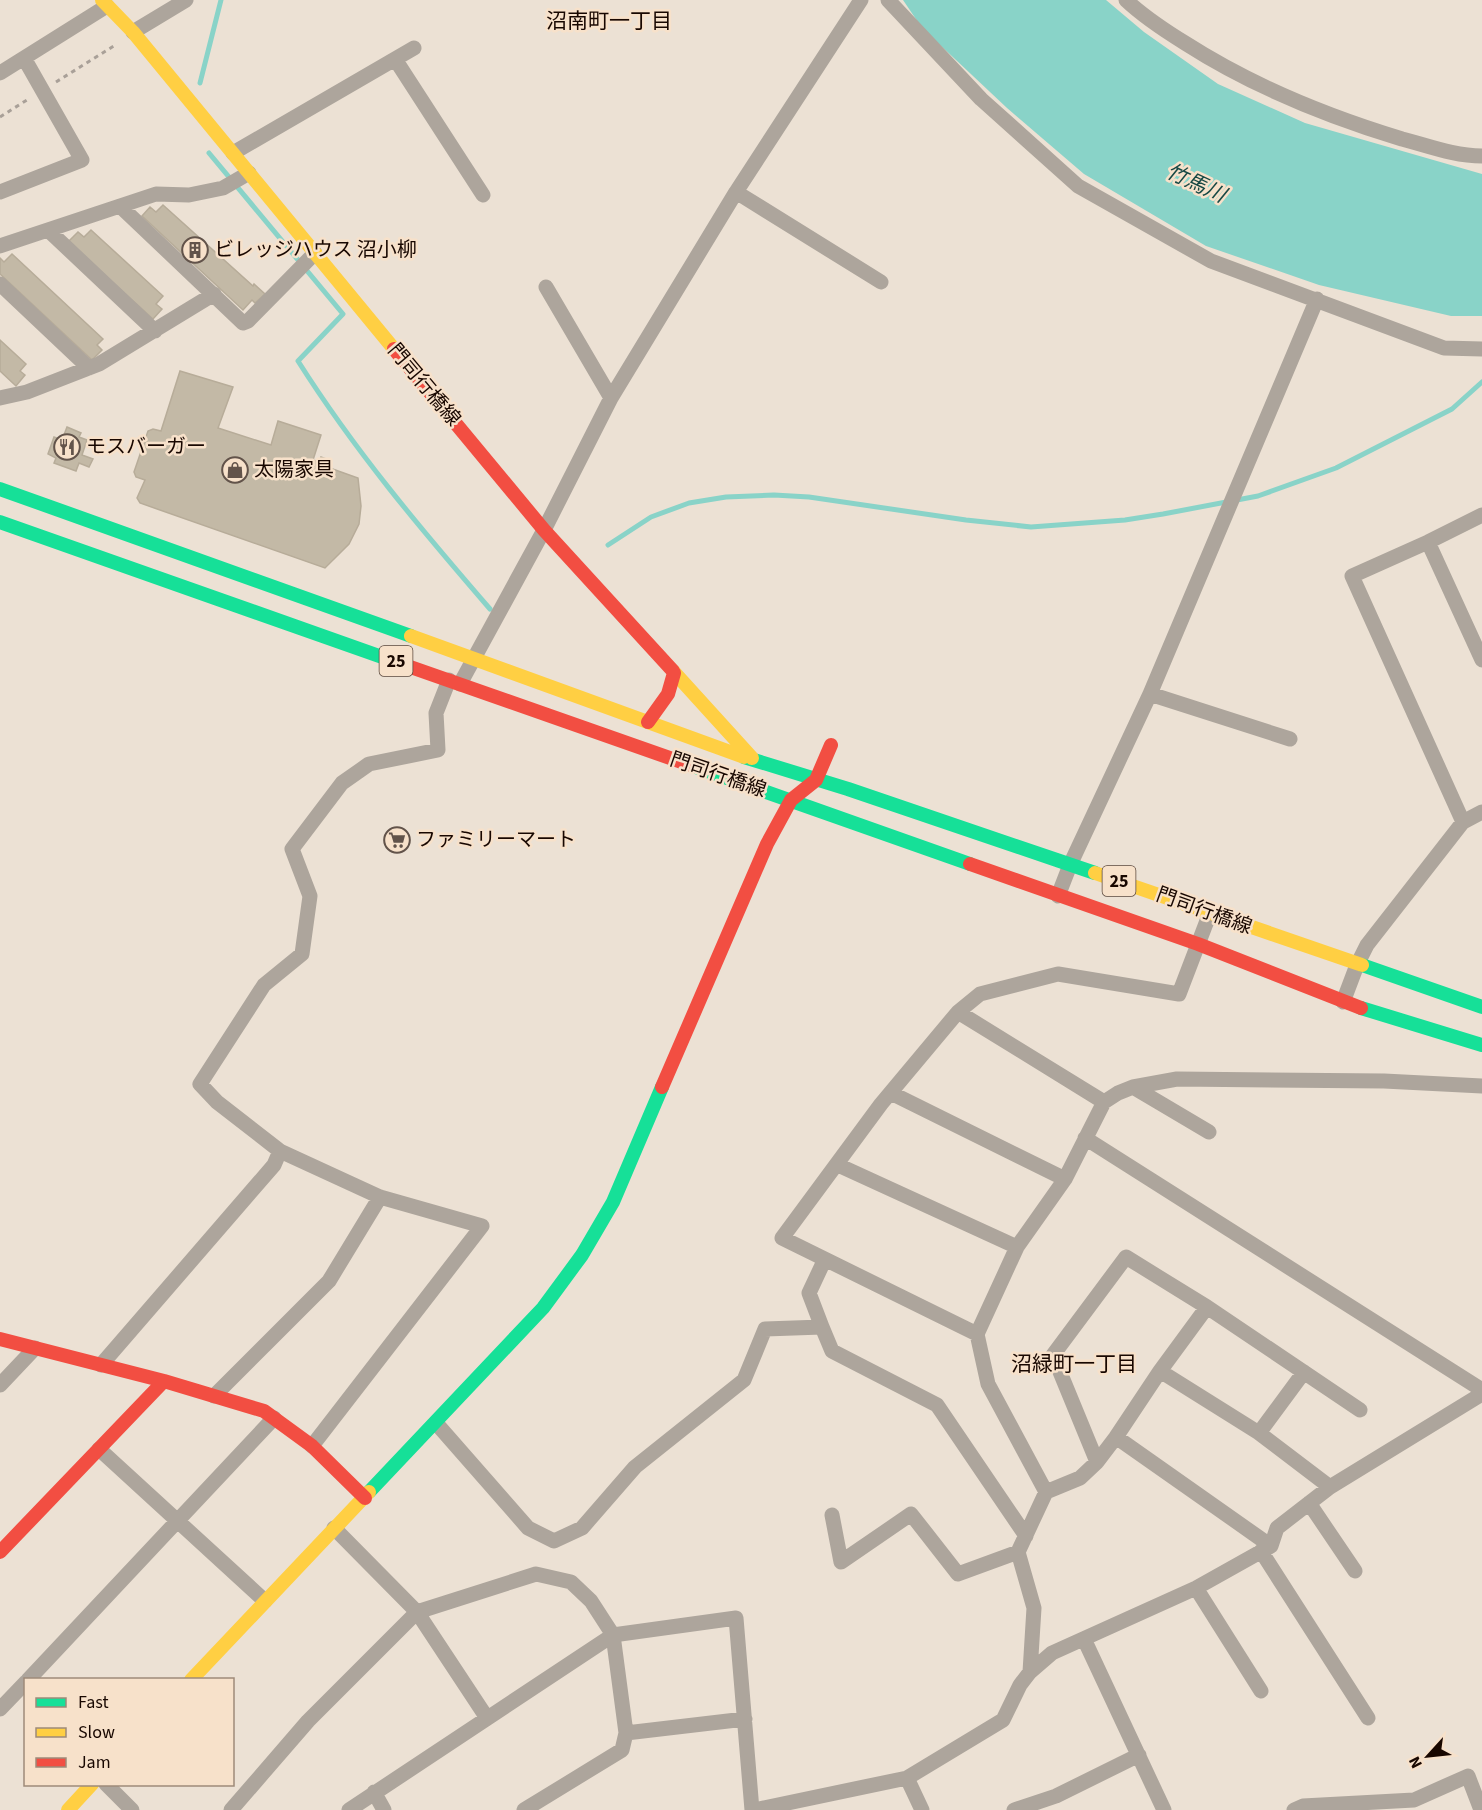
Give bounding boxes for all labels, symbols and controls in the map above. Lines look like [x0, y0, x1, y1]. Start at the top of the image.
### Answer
district label: 沼南町一丁目 [546, 6, 672, 36]
water label: 竹馬川 [1161, 156, 1233, 211]
building icon: ビレッジハウス 沼小柳 [180, 235, 210, 265]
place label: ビレッジハウス 沼小柳 [214, 236, 417, 264]
street label: 門司行橋線 [381, 338, 467, 432]
restaurant icon: モスバーガー [52, 432, 82, 462]
place label: モスバーガー [86, 433, 206, 461]
shop icon: 太陽家具 [220, 455, 250, 485]
place label: 太陽家具 [254, 456, 334, 484]
road number: 25 [380, 646, 412, 676]
street label: 門司行橋線 [666, 745, 770, 805]
supermarket icon: ファミリーマート [382, 825, 412, 855]
place label: ファミリーマート [416, 826, 576, 854]
road number: 25 [1102, 866, 1136, 896]
street label: 門司行橋線 [1152, 881, 1256, 941]
district label: 沼緑町一丁目 [1011, 1349, 1137, 1379]
legend [24, 1678, 234, 1786]
text: Fast [78, 1690, 109, 1715]
text: Slow [78, 1720, 115, 1745]
north arrow [1398, 1726, 1458, 1786]
text: Jam [78, 1750, 111, 1775]
text: N [1403, 1753, 1428, 1772]

